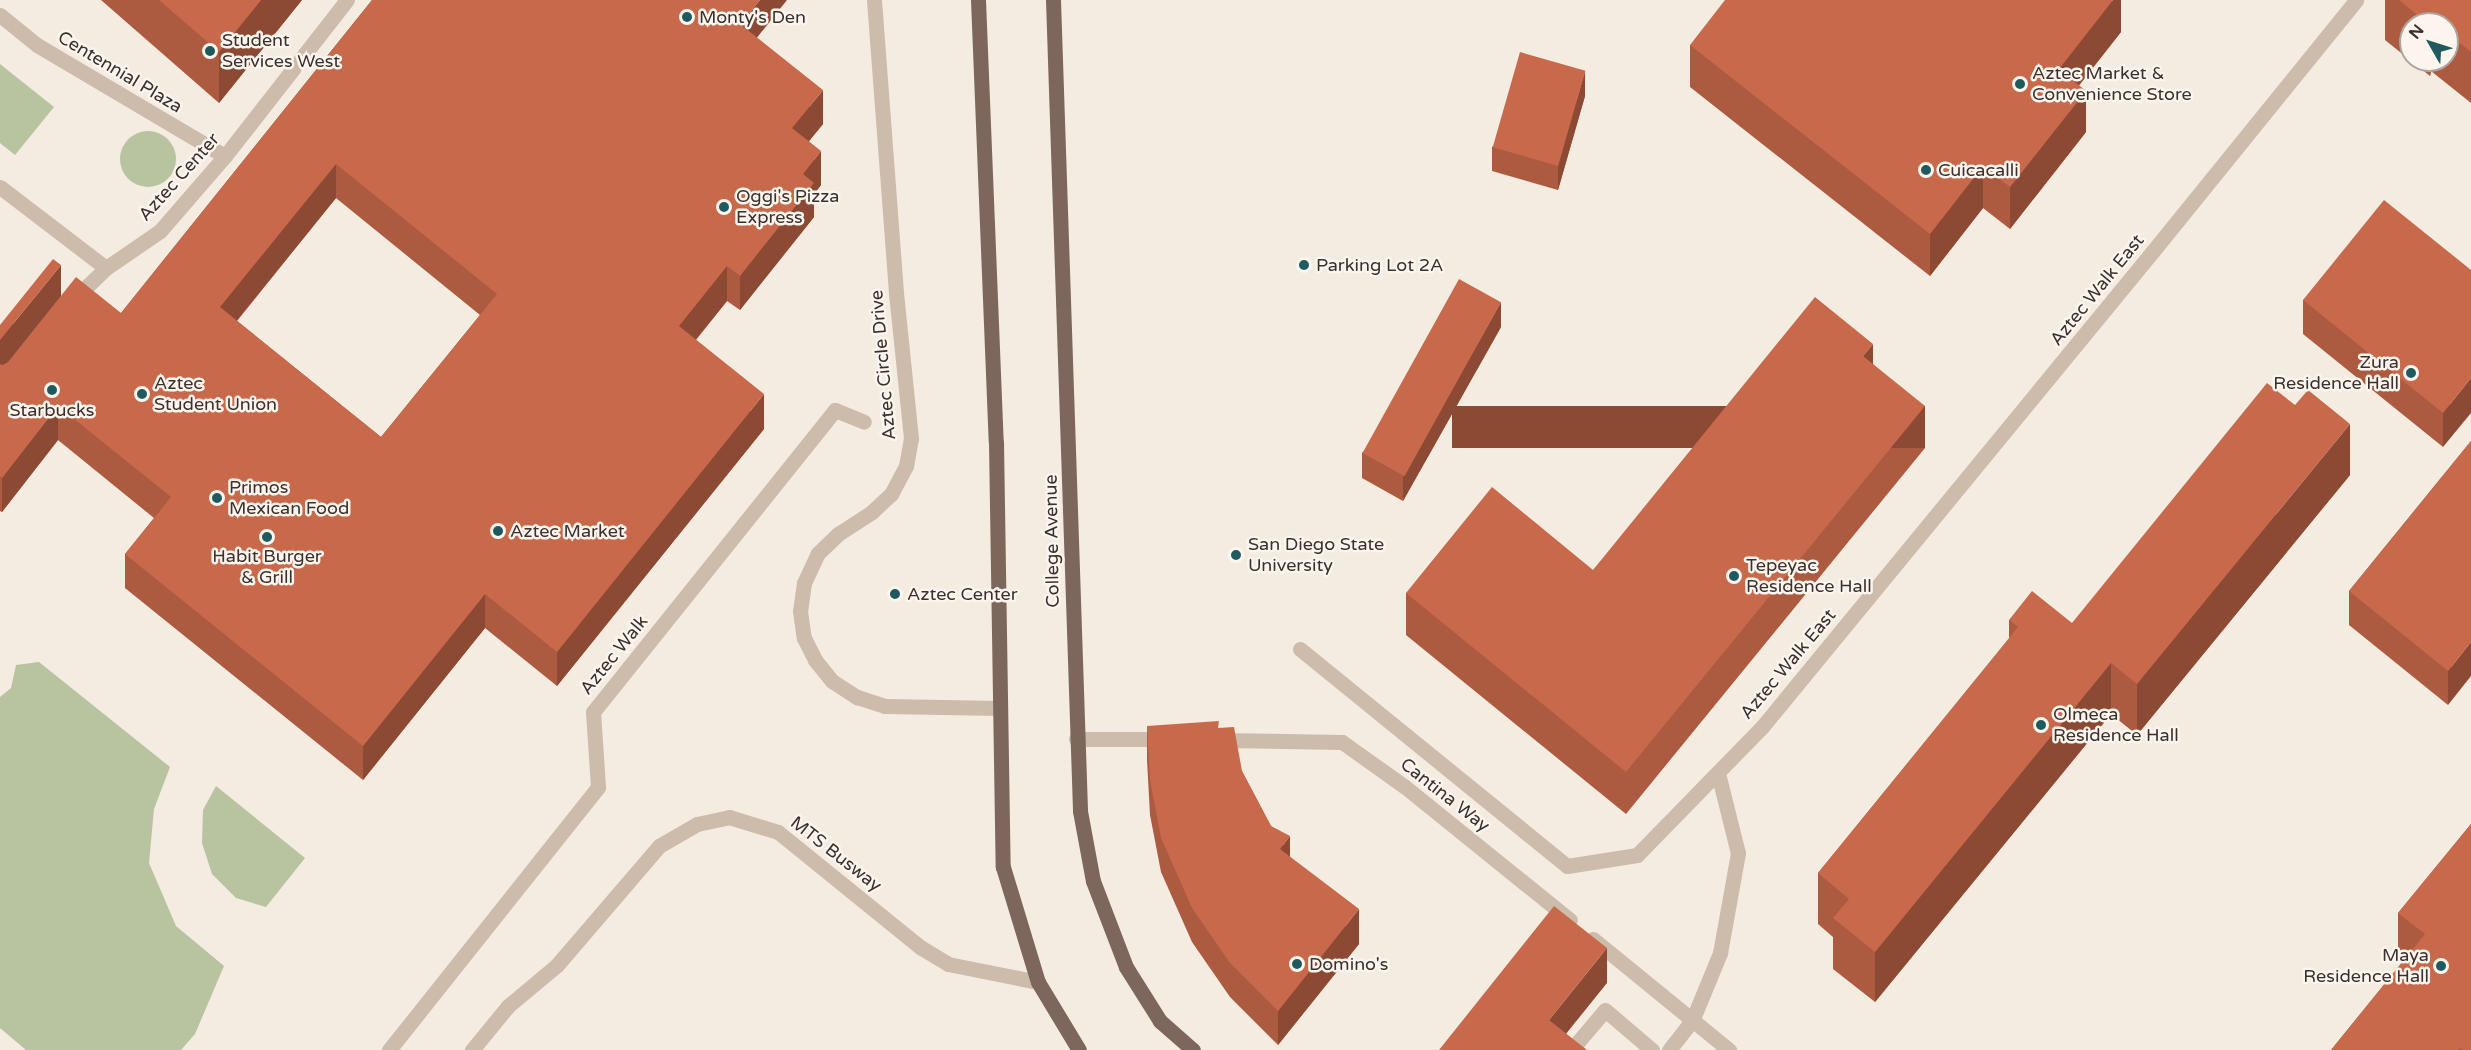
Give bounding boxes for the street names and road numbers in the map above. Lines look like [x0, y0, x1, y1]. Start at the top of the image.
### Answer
street label: Centennial Plaza [54, 26, 186, 118]
street label: Aztec Center [134, 129, 224, 225]
street label: Aztec Walk East [2045, 230, 2149, 350]
street label: Aztec Circle Drive [866, 289, 900, 441]
street label: College Avenue [1040, 474, 1064, 608]
street label: Aztec Walk East [1736, 605, 1840, 723]
street label: Aztec Walk [576, 611, 652, 699]
street label: Cantina Way [1396, 753, 1494, 837]
street label: MTS Busway [786, 812, 886, 896]

